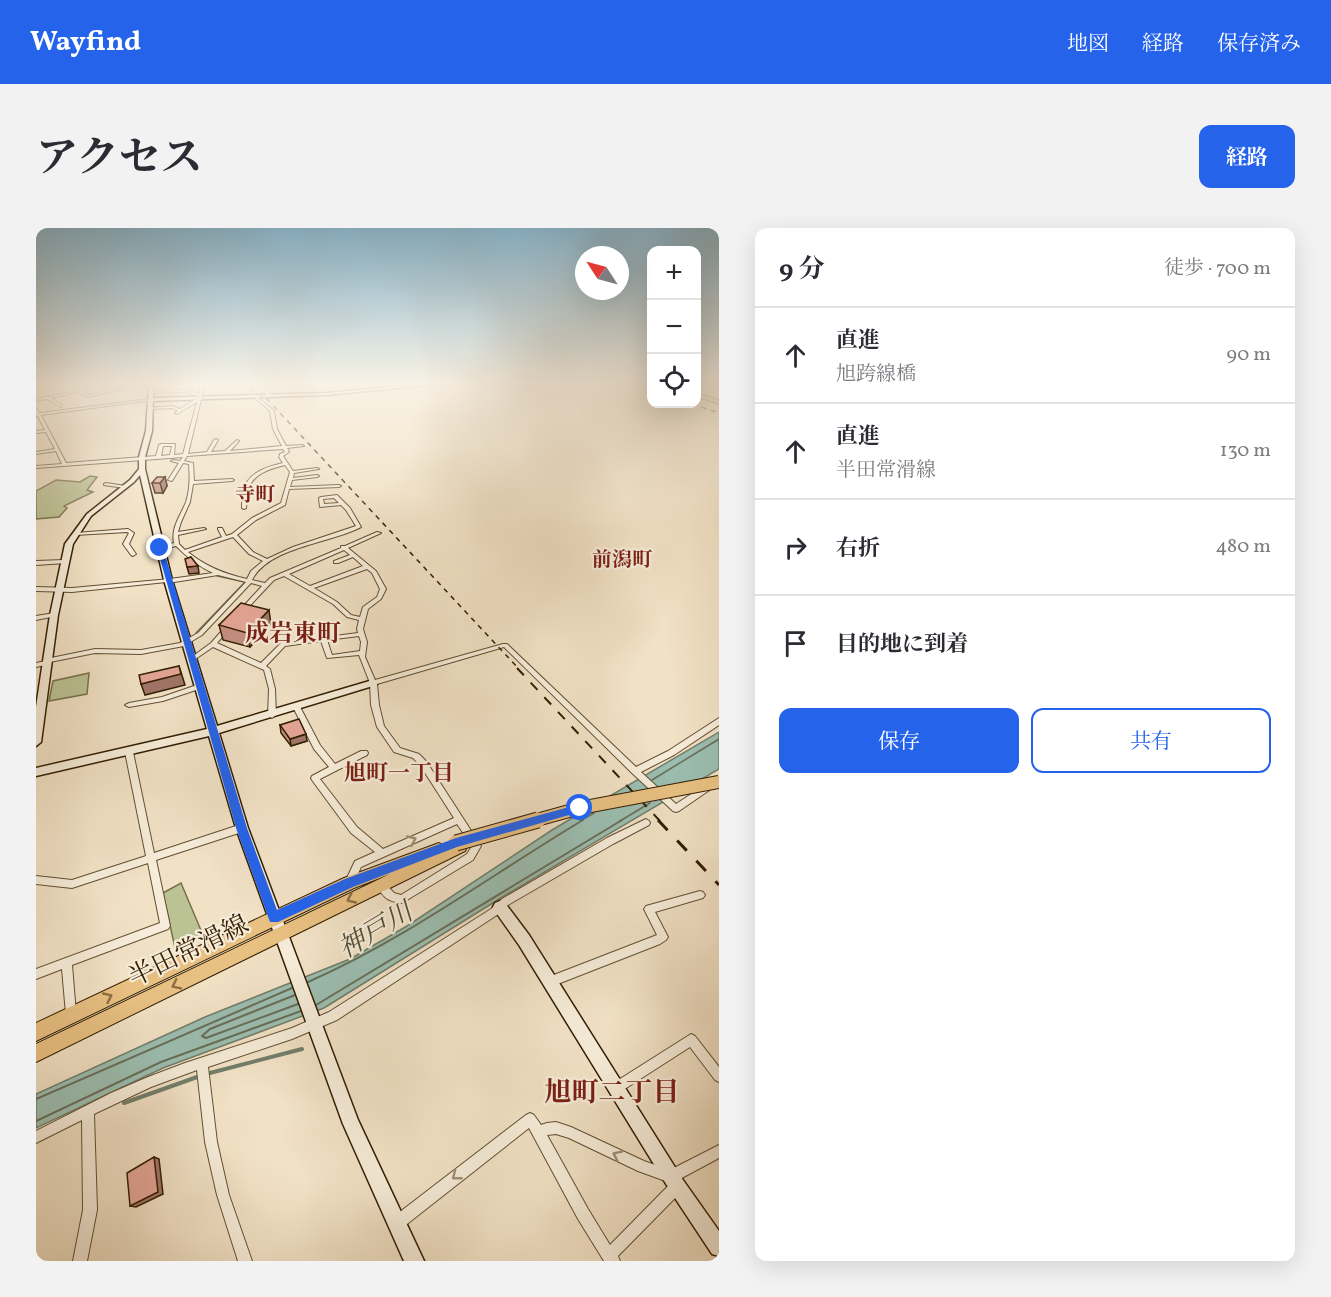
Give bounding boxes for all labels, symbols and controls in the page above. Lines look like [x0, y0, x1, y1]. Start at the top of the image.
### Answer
text: Wayfind [30, 23, 141, 62]
text: 地図 [1067, 30, 1109, 59]
text: 経路 [1142, 30, 1184, 59]
text: 保存済み [1217, 30, 1301, 59]
button: 経路 [1199, 125, 1295, 188]
text: アクセス [36, 131, 203, 190]
north arrow [575, 246, 629, 300]
map controls [647, 246, 701, 408]
button: + [647, 246, 701, 300]
text: 9 分 [779, 252, 825, 288]
text: 徒歩 · 700 m [1164, 255, 1271, 283]
button: − [647, 300, 701, 354]
text: 直進 [836, 326, 880, 357]
icon: ahead [779, 339, 812, 372]
text: 90 m [1227, 341, 1271, 369]
button: locate [647, 354, 701, 408]
text: 旭跨線橋 [836, 361, 916, 389]
text: 直進 [836, 422, 880, 453]
icon: ahead [779, 435, 812, 468]
text: 130 m [1220, 437, 1271, 465]
text: 半田常滑線 [836, 457, 936, 485]
district label: 寺町 [235, 482, 276, 510]
icon: right [779, 531, 812, 564]
text: 480 m [1216, 533, 1271, 561]
route end [146, 534, 172, 560]
text: 右折 [836, 534, 880, 565]
district label: 前潟町 [592, 547, 653, 575]
district label: 成岩東町 [245, 618, 341, 652]
icon: arrive [779, 627, 812, 660]
text: 目的地に到着 [836, 630, 968, 661]
button: 保存 [779, 708, 1019, 773]
button: 共有 [1031, 708, 1271, 773]
district label: 旭町一丁目 [344, 759, 454, 790]
route start [566, 794, 592, 820]
one-way arrow [405, 835, 416, 847]
one-way arrow [346, 892, 357, 904]
water label: 神戸川 [332, 893, 423, 969]
street label: 半田常滑線 [123, 907, 255, 996]
one-way arrow [171, 978, 182, 990]
one-way arrow [101, 992, 112, 1004]
district label: 旭町二丁目 [545, 1075, 680, 1113]
one-way arrow [613, 1151, 624, 1162]
one-way arrow [452, 1169, 463, 1180]

